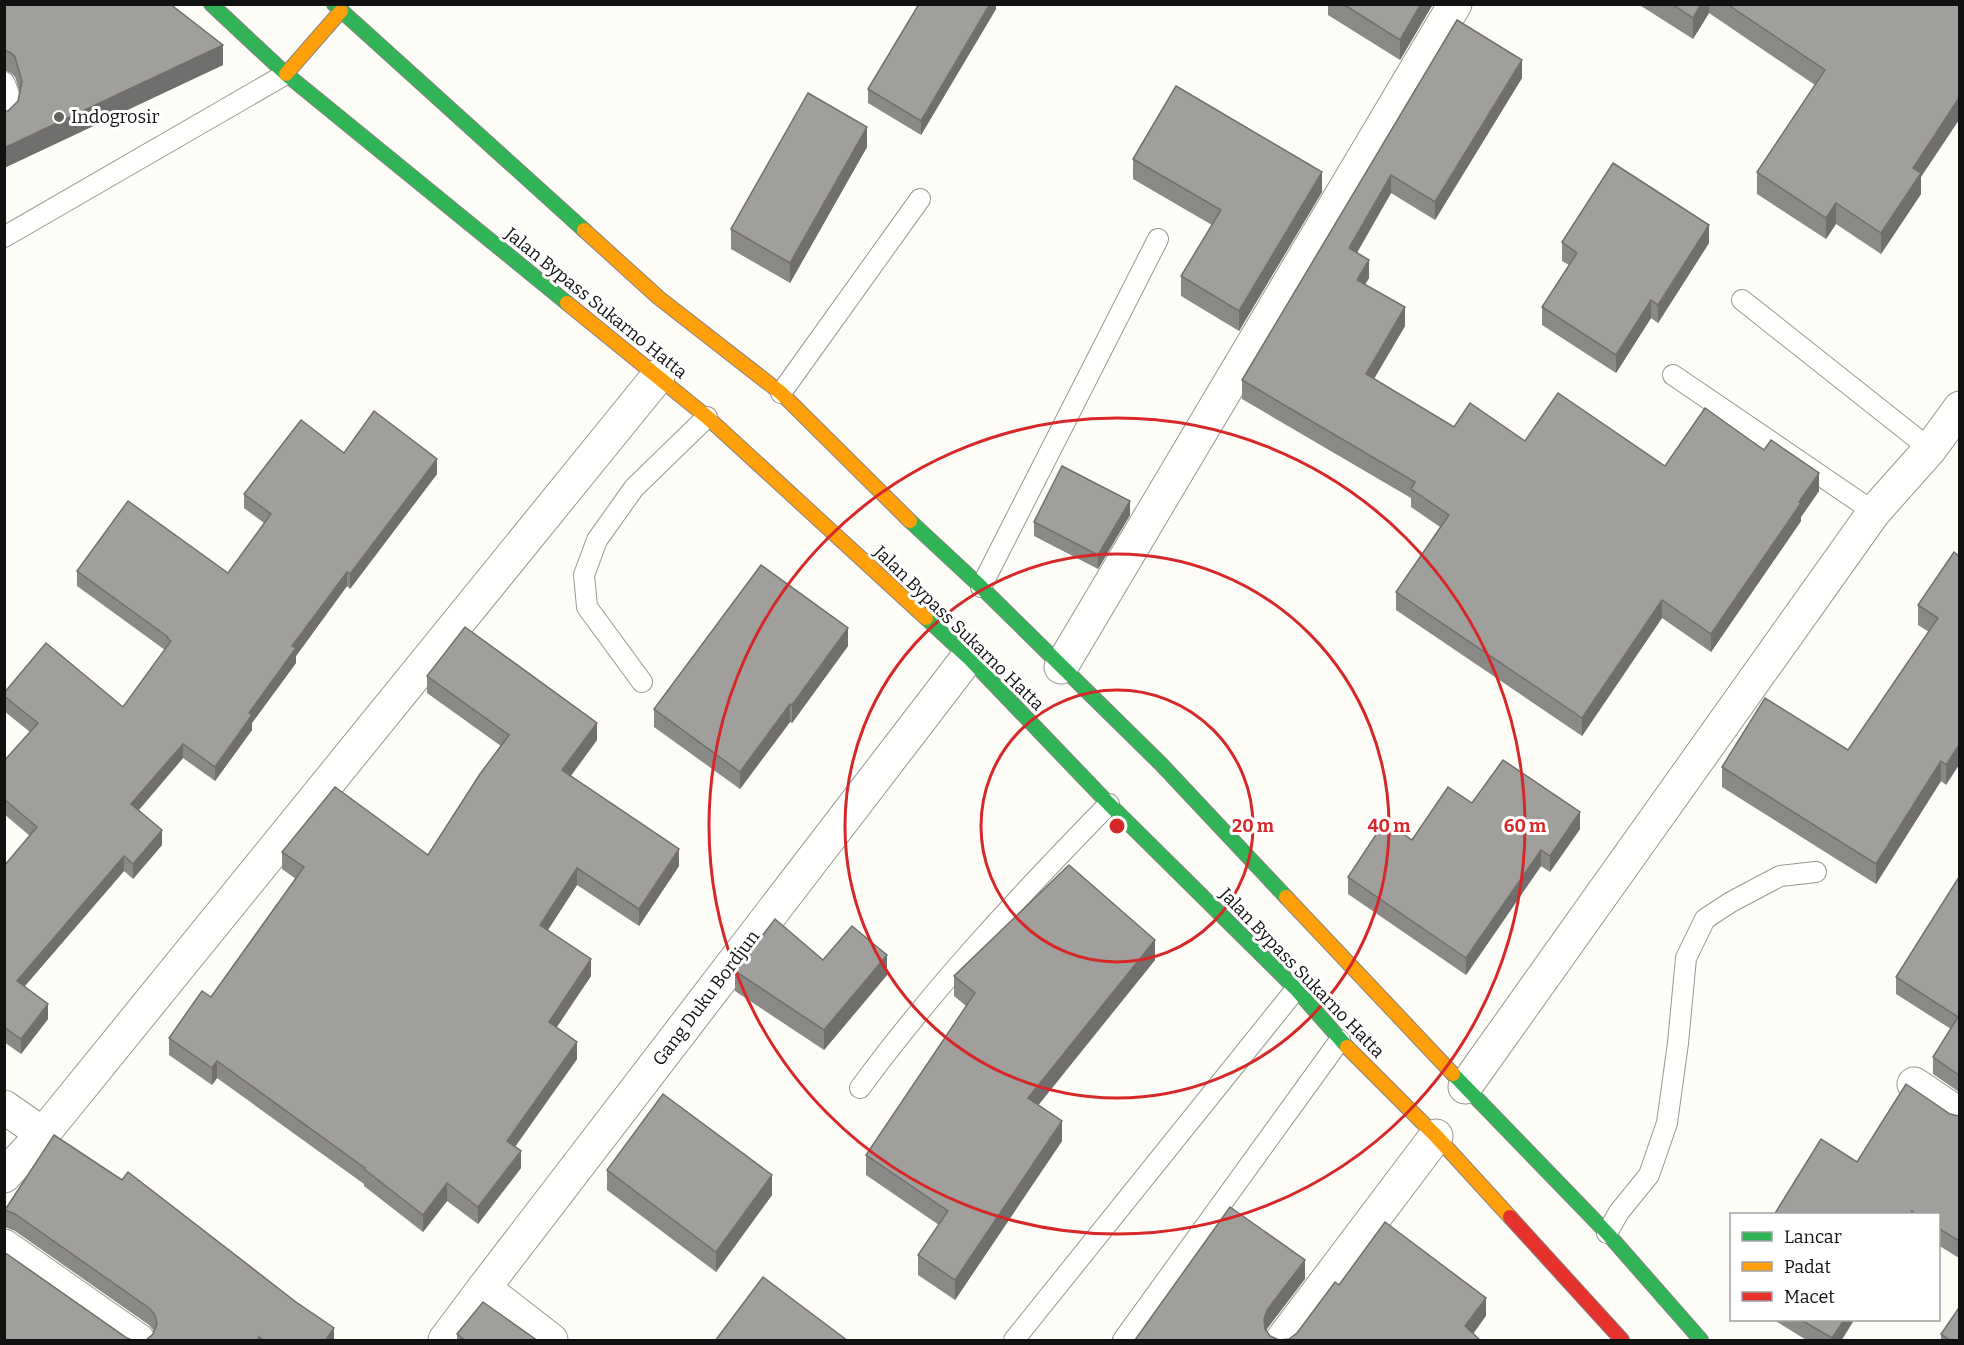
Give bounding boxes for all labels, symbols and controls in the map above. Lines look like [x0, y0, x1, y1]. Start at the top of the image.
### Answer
place label: Indogrosir [71, 106, 159, 128]
marker: Indogrosir [52, 110, 66, 124]
street label: Jalan Bypass Sukarno Hatta [500, 222, 692, 383]
street label: Jalan Bypass Sukarno Hatta [869, 540, 1049, 715]
text: 20 m [1232, 815, 1274, 837]
text: 40 m [1368, 815, 1410, 837]
text: 60 m [1504, 815, 1546, 837]
centre of rings [1107, 816, 1127, 836]
street label: Jalan Bypass Sukarno Hatta [1214, 883, 1389, 1063]
street label: Gang Duku Bordjun [648, 925, 765, 1070]
legend [1730, 1213, 1940, 1321]
text: Lancar [1784, 1226, 1842, 1248]
text: Padat [1784, 1256, 1831, 1278]
text: Macet [1784, 1286, 1835, 1308]

